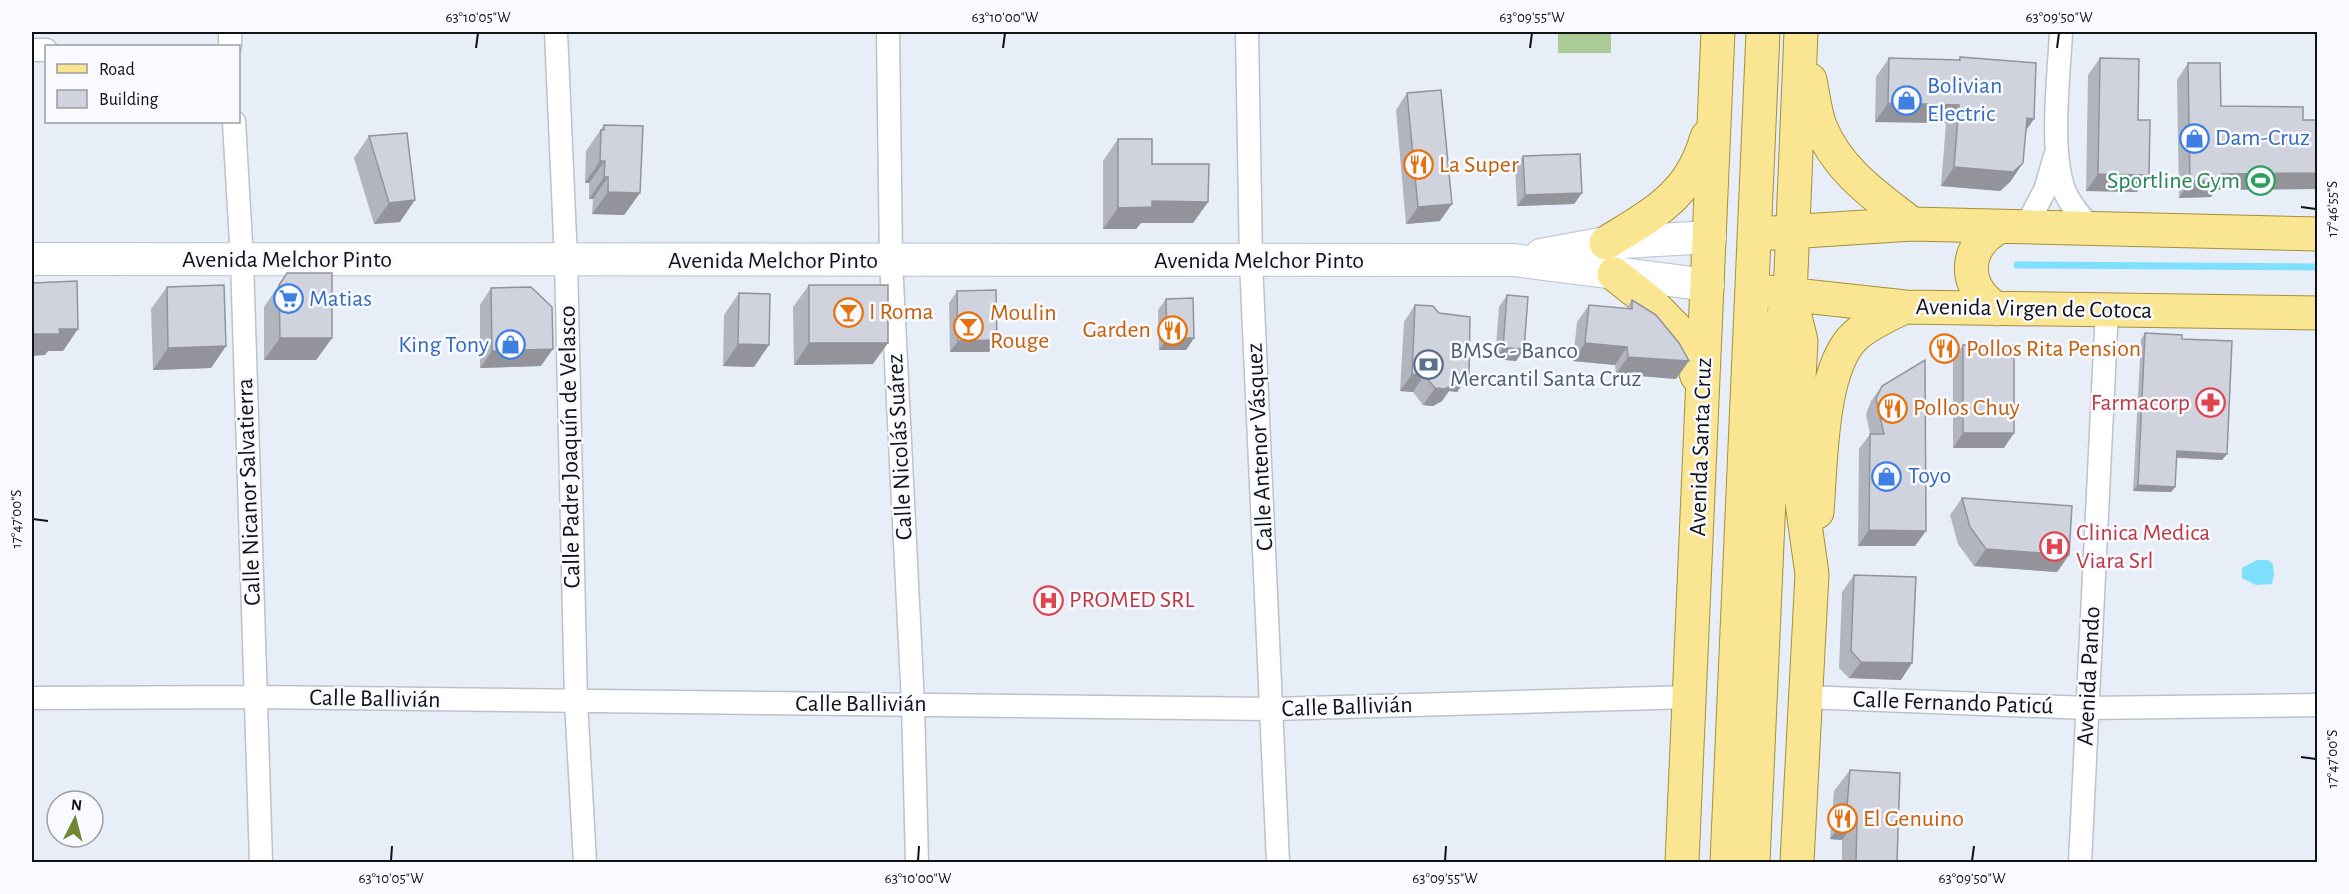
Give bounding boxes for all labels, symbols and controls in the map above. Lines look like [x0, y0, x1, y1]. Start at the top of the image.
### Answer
text: 63°10'05"W [445, 10, 511, 25]
text: 63°10'00"W [972, 10, 1039, 25]
text: 63°09'55"W [1499, 10, 1565, 25]
text: 63°09'50"W [2025, 10, 2093, 25]
legend [45, 45, 240, 123]
text: Road [99, 61, 135, 79]
place label: Bolivian Electric [1927, 74, 2002, 126]
shop icon: Bolivian Electric [1890, 84, 1922, 116]
text: Building [99, 91, 159, 109]
shop icon: Dam-Cruz [2178, 122, 2210, 154]
place label: Dam-Cruz [2215, 126, 2310, 150]
restaurant icon: La Super [1402, 149, 1434, 181]
place label: La Super [1439, 153, 1519, 177]
sports icon: Sportline Gym [2245, 165, 2277, 197]
place label: Sportline Gym [2107, 169, 2240, 193]
text: 17°46'55"S [2325, 181, 2340, 237]
street label: Avenida Melchor Pinto [182, 248, 392, 272]
street label: Avenida Melchor Pinto [668, 249, 878, 273]
street label: Avenida Melchor Pinto [1154, 249, 1364, 273]
supermarket icon: Matias [272, 283, 304, 315]
place label: Matias [309, 287, 372, 311]
street label: Avenida Virgen de Cotoca [1916, 295, 2152, 323]
bar icon: I Roma [832, 296, 864, 328]
place label: I Roma [869, 300, 934, 324]
place label: Moulin Rouge [990, 301, 1057, 353]
street label: Calle Padre Joaquín de Velasco [556, 305, 584, 589]
bar icon: Moulin Rouge [953, 311, 985, 343]
restaurant icon: Garden [1156, 314, 1188, 346]
place label: Garden [1082, 318, 1151, 342]
shop icon: King Tony [494, 329, 526, 361]
place label: King Tony [398, 333, 489, 357]
restaurant icon: Pollos Rita Pension [1929, 333, 1961, 365]
place label: Pollos Rita Pension [1966, 337, 2141, 361]
place label: BMSC - Banco Mercantil Santa Cruz [1450, 339, 1642, 391]
street label: Calle Antenor Vásquez [1243, 342, 1277, 552]
bank icon: BMSC - Banco Mercantil Santa Cruz [1413, 349, 1445, 381]
street label: Calle Nicolás Suárez [883, 353, 917, 541]
street label: Avenida Santa Cruz [1686, 357, 1716, 537]
street label: Calle Nicanor Salvatierra [233, 378, 265, 606]
pharmacy icon: Farmacorp [2195, 387, 2227, 419]
place label: Farmacorp [2091, 391, 2190, 415]
restaurant icon: Pollos Chuy [1876, 392, 1908, 424]
place label: Pollos Chuy [1913, 396, 2020, 420]
shop icon: Toyo [1871, 460, 1903, 492]
place label: Toyo [1908, 464, 1951, 488]
text: 17°47'00"S [9, 490, 24, 548]
place label: Clinica Medica Viara Srl [2076, 521, 2210, 573]
hospital icon: Clinica Medica Viara Srl [2039, 531, 2071, 563]
hospital icon: PROMED SRL [1032, 584, 1064, 616]
place label: PROMED SRL [1069, 588, 1194, 612]
street label: Avenida Pando [2073, 606, 2105, 746]
street label: Calle Ballivián [309, 686, 441, 712]
street label: Calle Fernando Paticú [1852, 688, 2054, 718]
street label: Calle Ballivián [795, 692, 927, 716]
street label: Calle Ballivián [1281, 693, 1413, 721]
text: 17°47'00"S [2325, 730, 2340, 788]
north arrow [45, 789, 105, 849]
text: N [70, 797, 83, 814]
restaurant icon: El Genuino [1826, 803, 1858, 835]
place label: El Genuino [1863, 807, 1964, 831]
text: 63°10'05"W [358, 871, 424, 886]
text: 63°10'00"W [885, 871, 952, 886]
text: 63°09'55"W [1412, 871, 1478, 886]
text: 63°09'50"W [1938, 871, 2006, 886]

